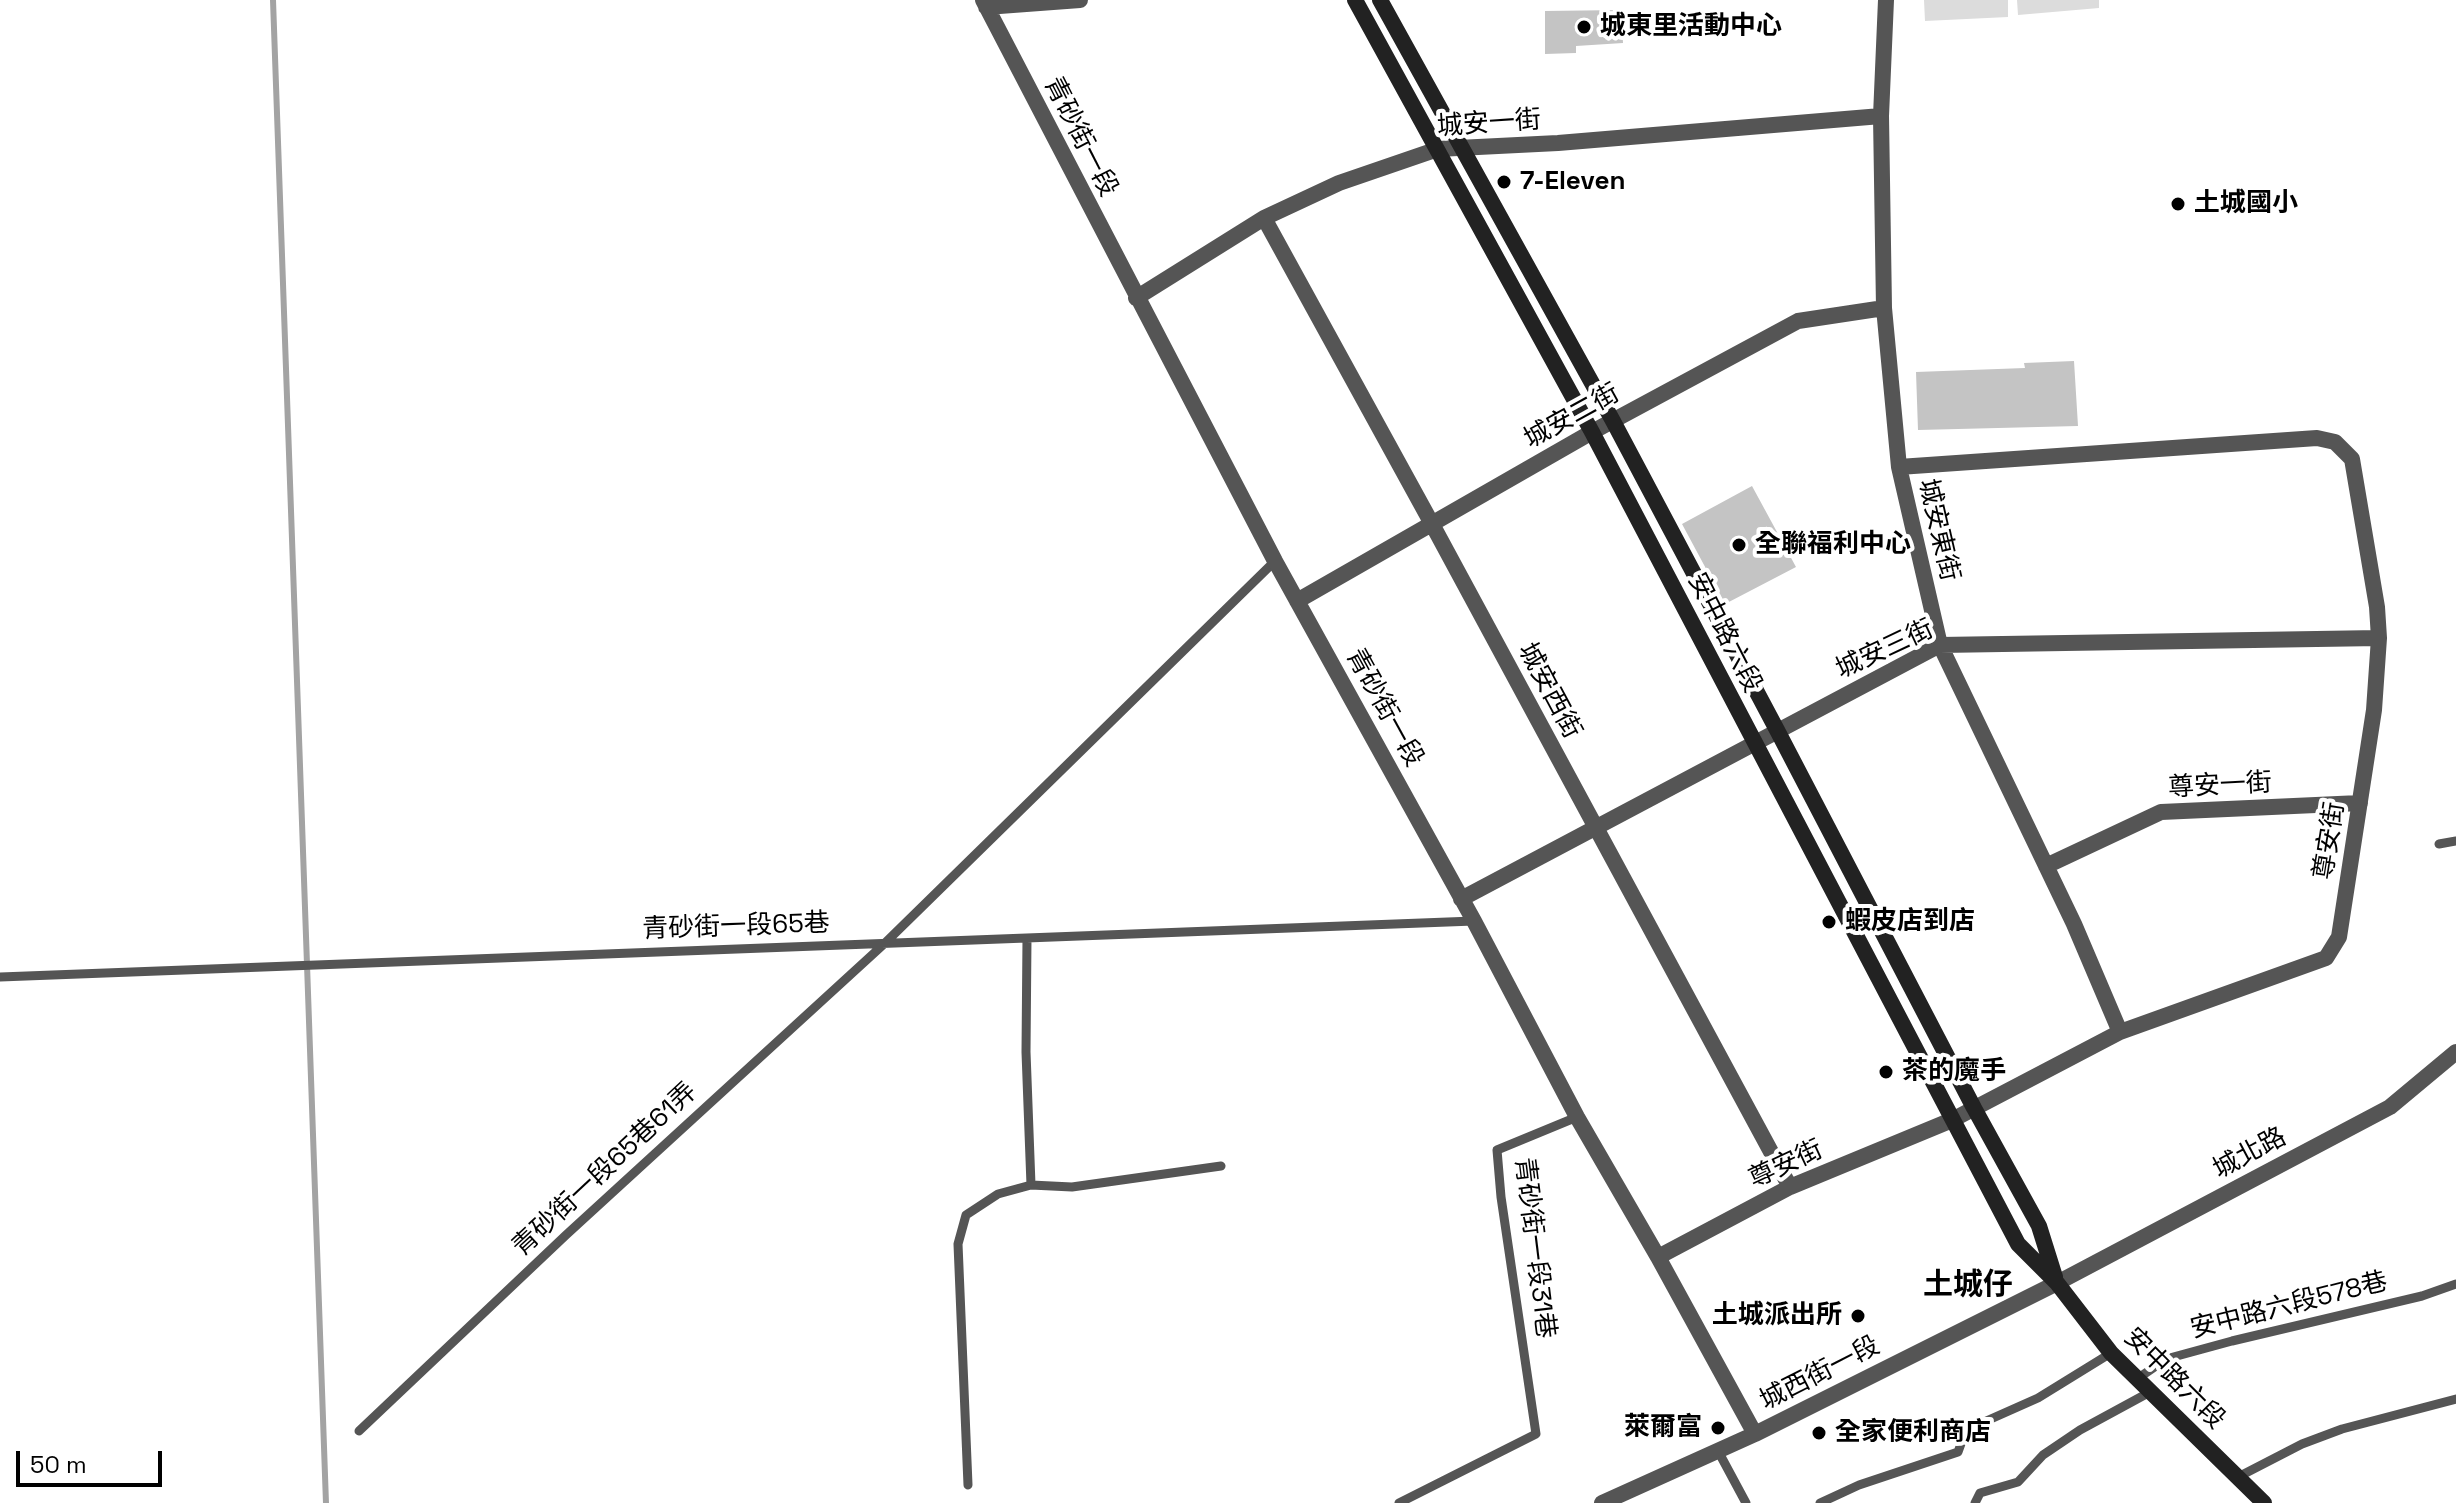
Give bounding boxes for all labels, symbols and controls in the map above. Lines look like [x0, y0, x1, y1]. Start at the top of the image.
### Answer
place label: 城東里活動中心 [1600, 11, 1782, 43]
marker: 城東里活動中心 [1575, 18, 1593, 36]
street label: 青砂街一段 [1037, 72, 1123, 202]
street label: 城安一街 [1436, 105, 1542, 143]
place label: 7-Eleven [1520, 166, 1625, 198]
marker: 7-Eleven [1495, 173, 1513, 191]
place label: 土城國小 [2194, 188, 2298, 220]
marker: 土城國小 [2169, 195, 2187, 213]
street label: 城安二街 [1519, 378, 1625, 456]
street label: 城安東街 [1911, 476, 1965, 584]
place label: 全聯福利中心 [1755, 529, 1911, 561]
marker: 全聯福利中心 [1730, 536, 1748, 554]
street label: 安中路六段 [1681, 568, 1767, 698]
street label: 城安三街 [1831, 614, 1939, 686]
street label: 城安西街 [1511, 638, 1587, 744]
street label: 青砂街一段 [1339, 644, 1429, 772]
street label: 尊安一街 [2167, 768, 2273, 804]
street label: 尊安街 [2308, 800, 2352, 882]
place label: 蝦皮店到店 [1845, 906, 1975, 938]
street label: 青砂街一段65巷 [642, 908, 830, 946]
marker: 蝦皮店到店 [1820, 913, 1838, 931]
place label: 茶的魔手 [1902, 1056, 2006, 1088]
marker: 茶的魔手 [1877, 1063, 1895, 1081]
street label: 青砂街一段65巷61弄 [507, 1077, 703, 1263]
street label: 城北路 [2208, 1122, 2292, 1186]
street label: 尊安街 [1744, 1134, 1828, 1196]
street label: 青砂街一段31巷 [1507, 1156, 1561, 1340]
street label: 安中路六段578巷 [2187, 1266, 2391, 1346]
district label: 土城仔 [1923, 1268, 2013, 1304]
place label: 土城派出所 [1712, 1300, 1842, 1332]
marker: 土城派出所 [1849, 1307, 1867, 1325]
street label: 安中路六段 [2117, 1322, 2231, 1436]
street label: 城西街一段 [1755, 1331, 1885, 1417]
place label: 萊爾富 [1624, 1412, 1702, 1444]
place label: 全家便利商店 [1835, 1417, 1991, 1449]
marker: 萊爾富 [1709, 1419, 1727, 1437]
marker: 全家便利商店 [1810, 1424, 1828, 1442]
scale bar [20, 1435, 166, 1485]
text: 50 m [30, 1449, 87, 1480]

